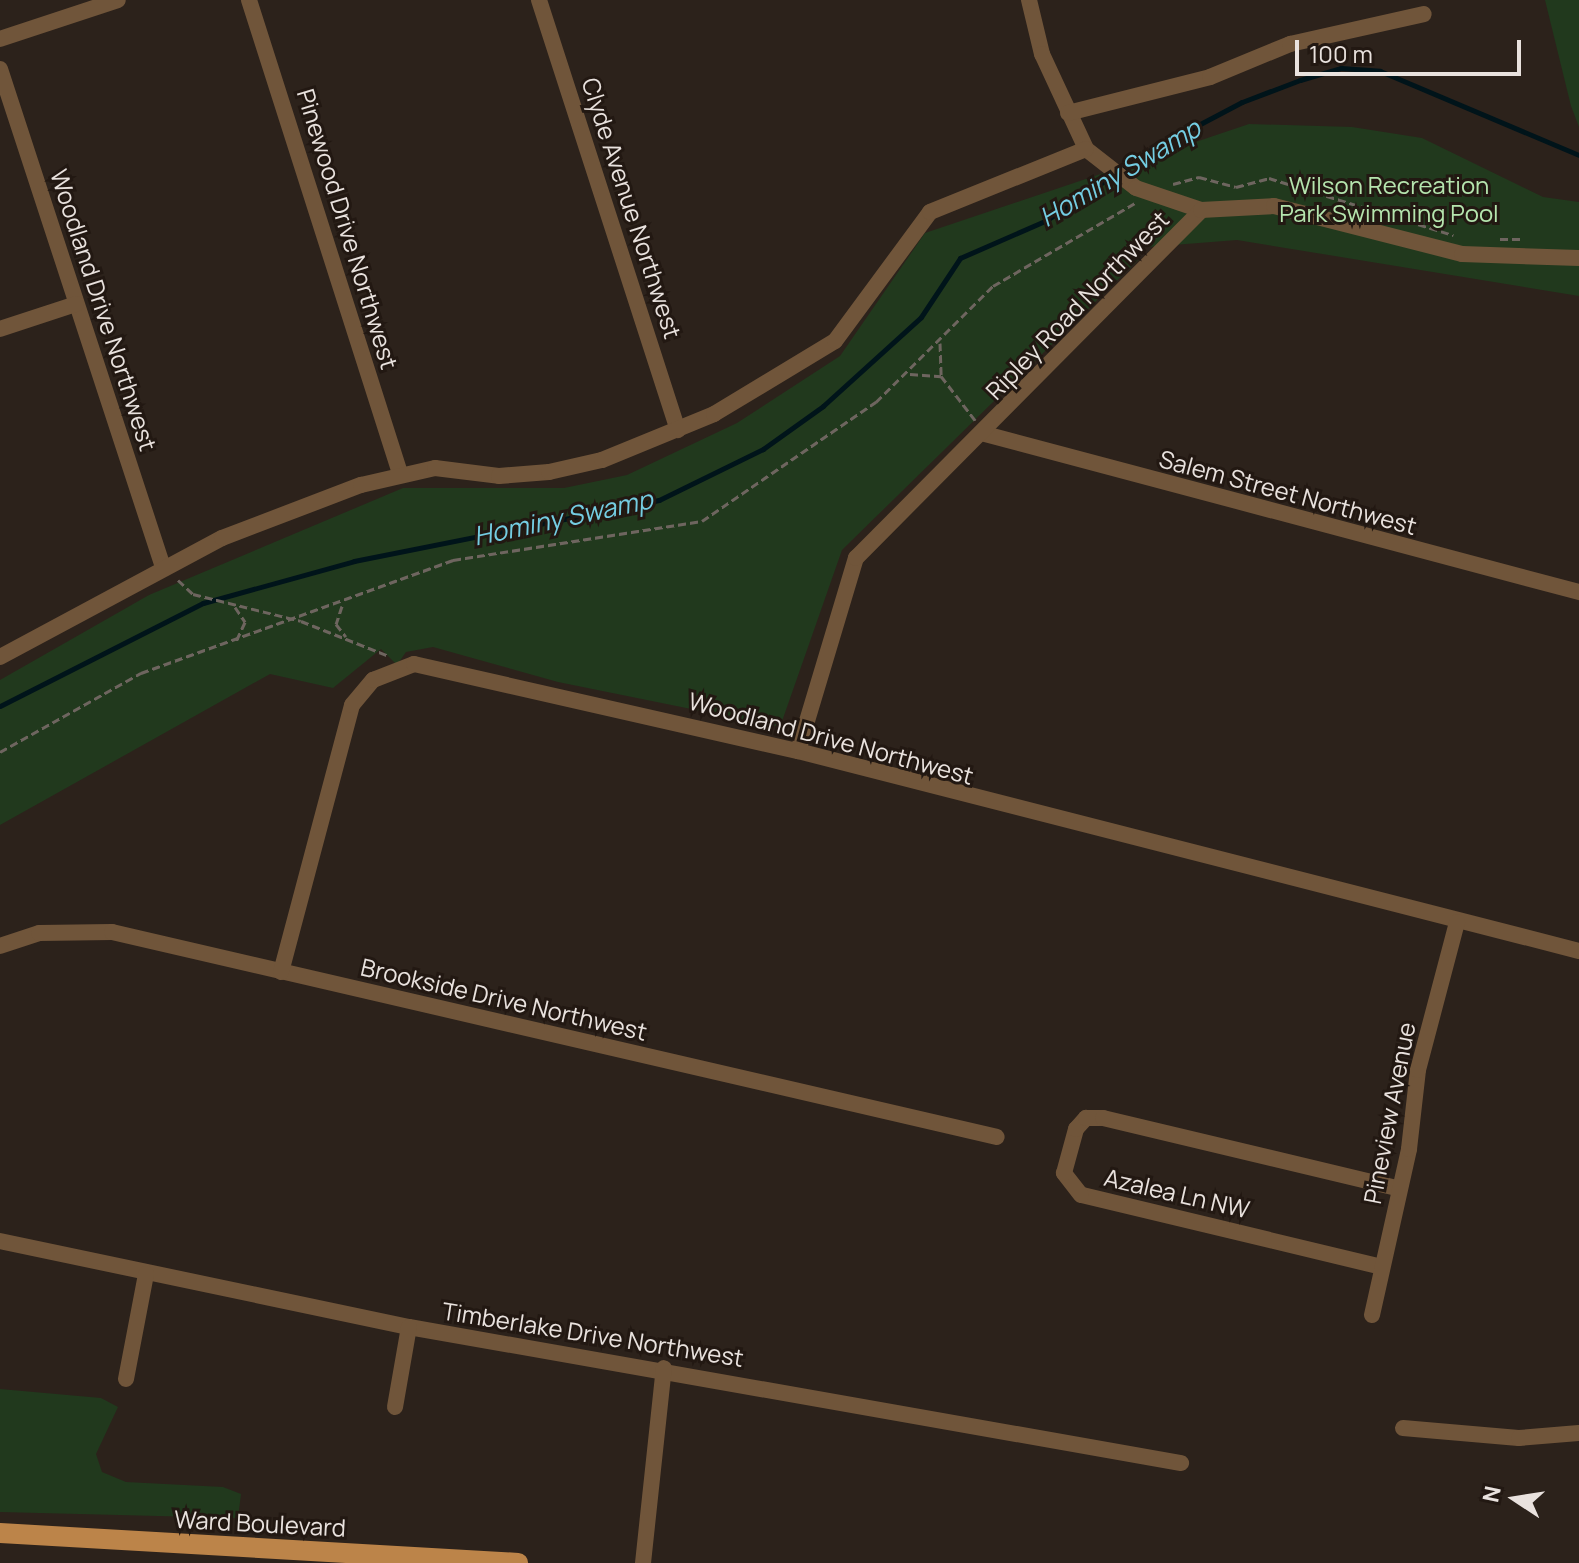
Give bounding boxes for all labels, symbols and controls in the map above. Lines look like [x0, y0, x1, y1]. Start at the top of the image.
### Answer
scale bar [1299, 24, 1525, 74]
text: 100 m [1309, 37, 1373, 70]
street label: Clyde Avenue Northwest [576, 74, 688, 342]
street label: Pinewood Drive Northwest [292, 85, 404, 373]
water label: Hominy Swamp [1034, 113, 1206, 233]
street label: Woodland Drive Northwest [45, 166, 163, 454]
park label: Wilson Recreation Park Swimming Pool [1279, 171, 1499, 227]
street label: Ripley Road Northwest [980, 205, 1174, 405]
street label: Salem Street Northwest [1156, 444, 1420, 540]
water label: Hominy Swamp [471, 484, 655, 552]
street label: Woodland Drive Northwest [685, 686, 977, 790]
street label: Brookside Drive Northwest [358, 952, 650, 1046]
street label: Pineview Avenue [1357, 1020, 1421, 1206]
street label: Azalea Ln NW [1102, 1162, 1252, 1224]
street label: Timberlake Drive Northwest [440, 1296, 746, 1372]
north arrow [1475, 1459, 1555, 1539]
text: N [1475, 1483, 1508, 1505]
street label: Ward Boulevard [173, 1504, 347, 1542]

